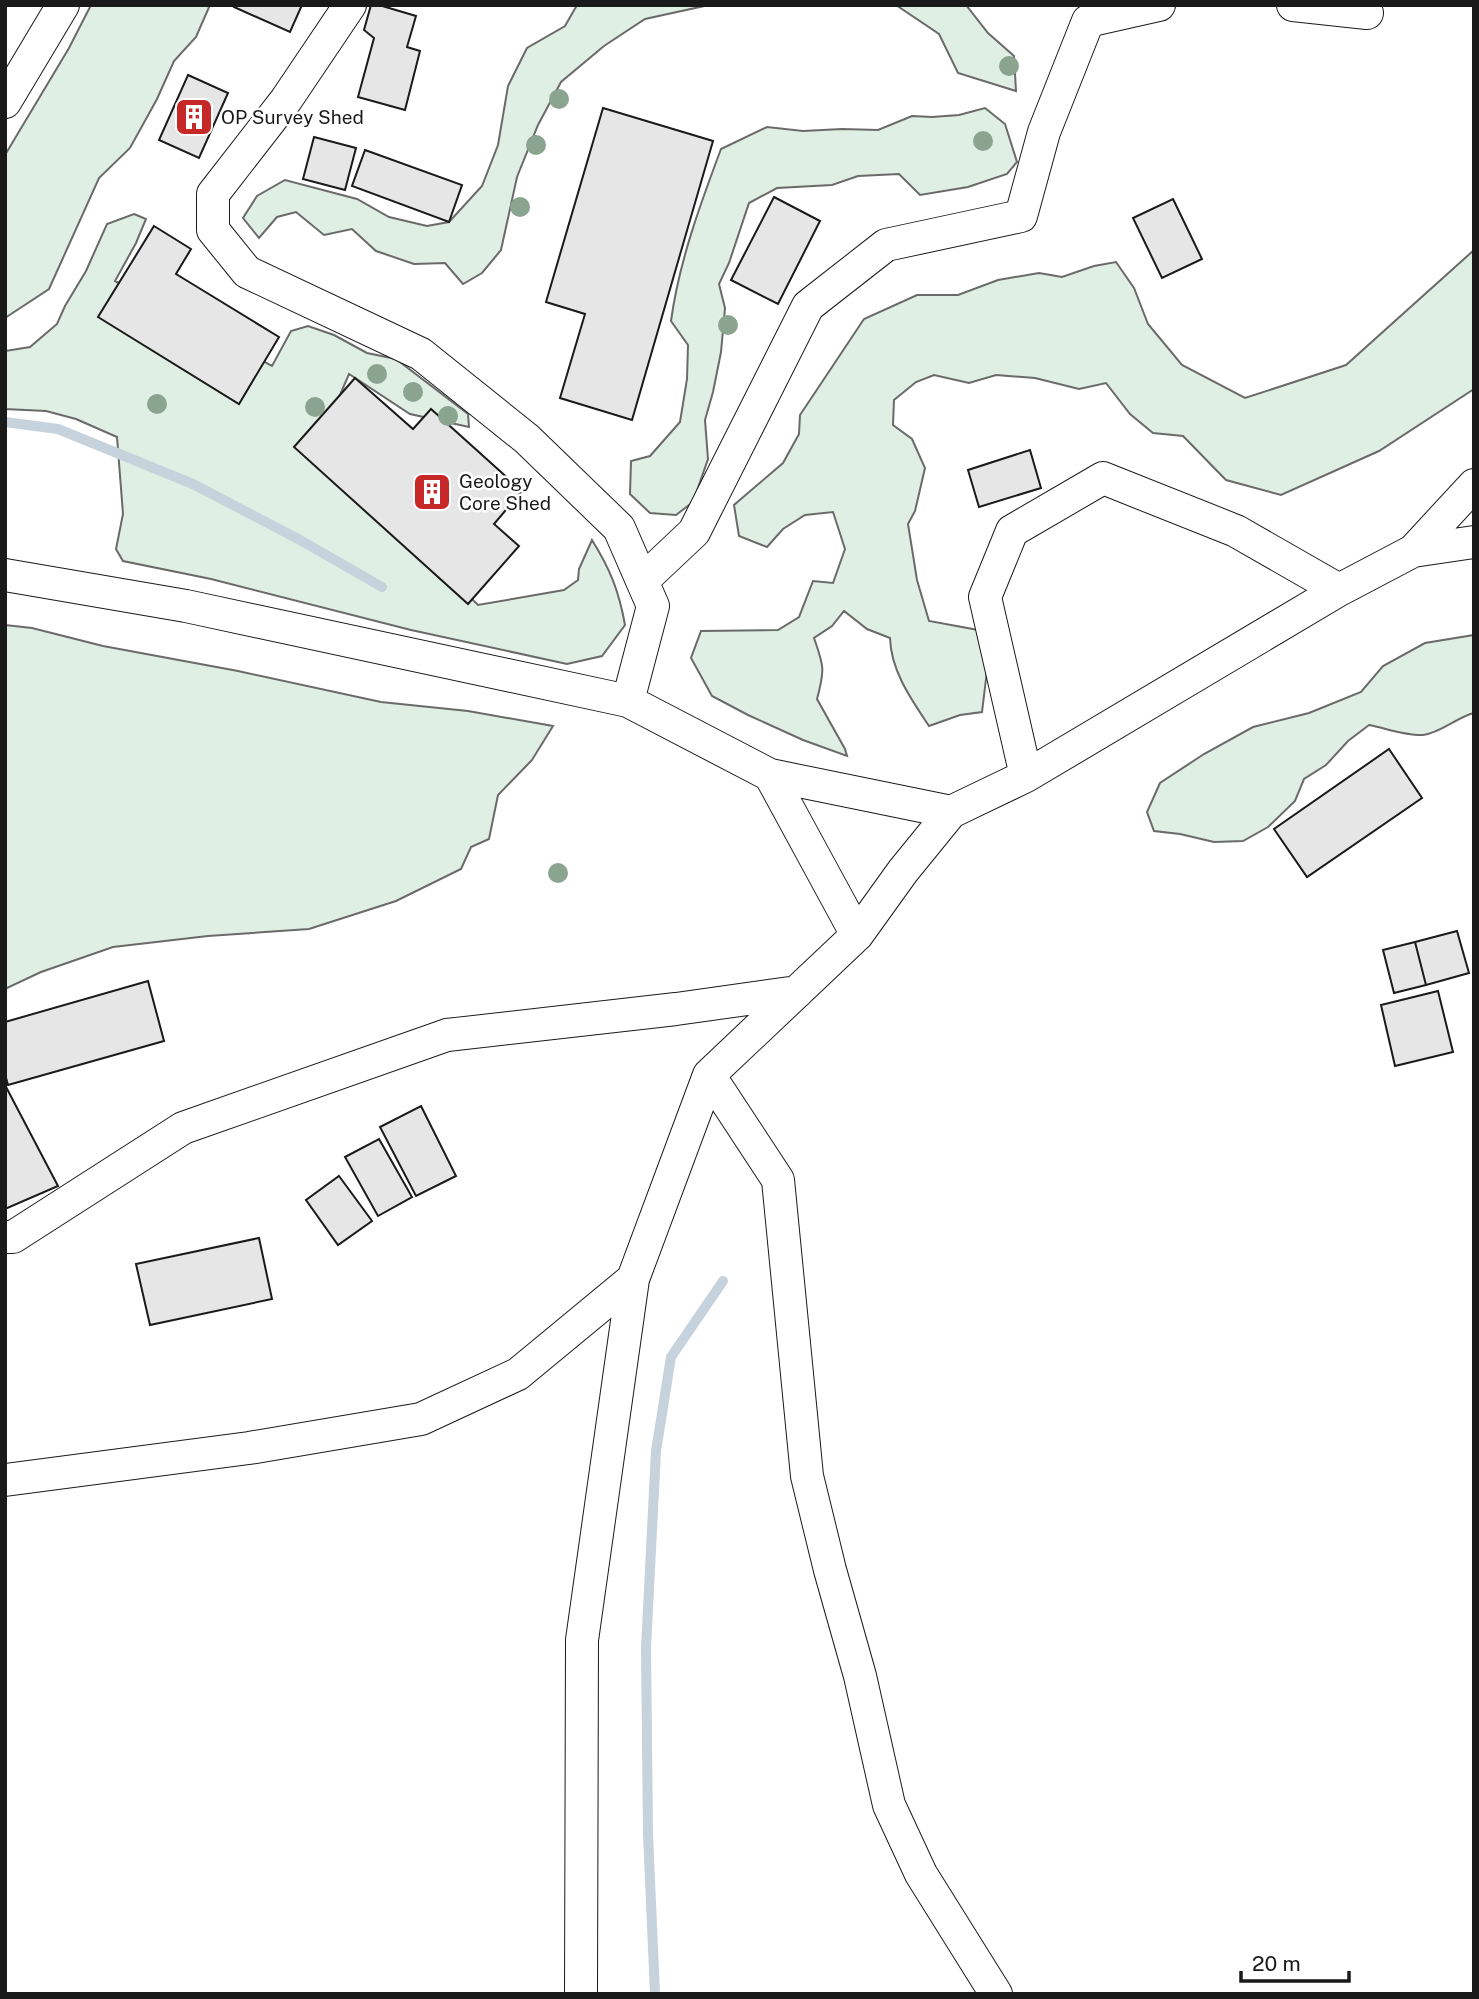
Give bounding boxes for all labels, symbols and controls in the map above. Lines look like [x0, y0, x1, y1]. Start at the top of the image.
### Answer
building icon: OP Survey Shed [173, 96, 215, 138]
place label: OP Survey Shed [221, 106, 364, 128]
place label: Geology Core Shed [459, 470, 551, 514]
building icon: Geology Core Shed [411, 471, 453, 513]
scale bar [1241, 1940, 1350, 1984]
text: 20 m [1252, 1951, 1301, 1976]

